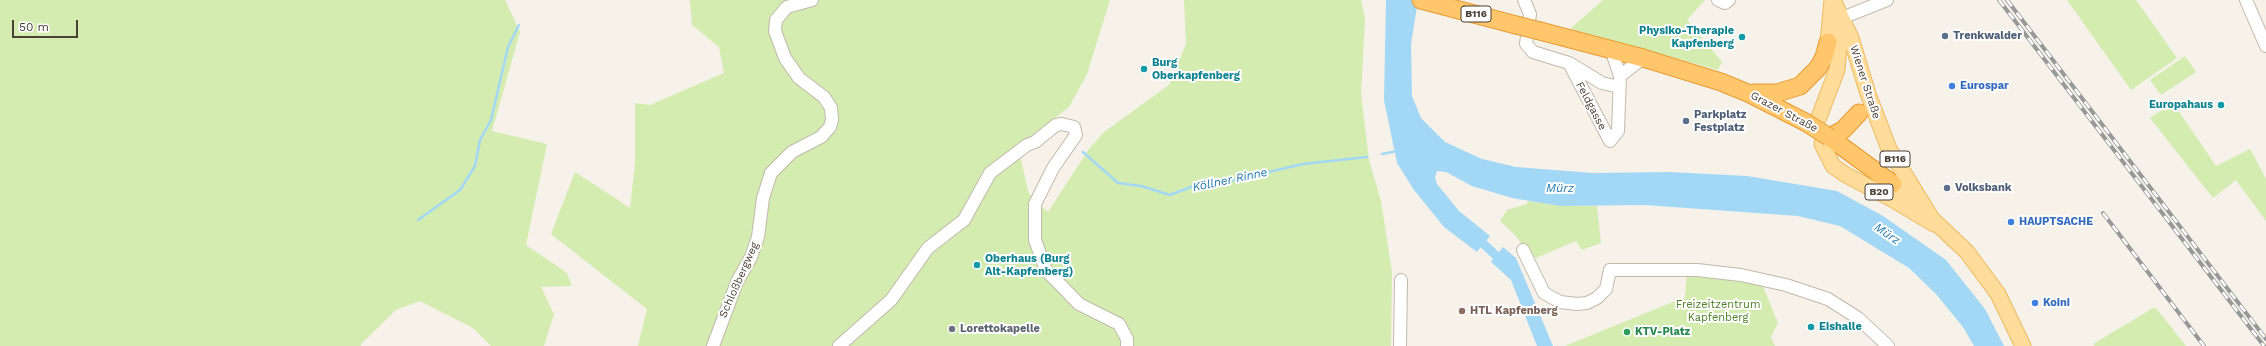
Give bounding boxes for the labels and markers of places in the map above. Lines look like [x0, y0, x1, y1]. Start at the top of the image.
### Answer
place label: Physiko-Therapie Kapfenberg [1639, 24, 1734, 50]
place label: Trenkwalder [1953, 29, 2022, 43]
marker: Trenkwalder [1940, 31, 1950, 41]
marker: Physiko-Therapie Kapfenberg [1737, 32, 1747, 42]
place label: Burg Oberkapfenberg [1152, 56, 1240, 82]
marker: Burg Oberkapfenberg [1139, 64, 1149, 74]
place label: Eurospar [1960, 79, 2009, 93]
marker: Eurospar [1947, 81, 1957, 91]
place label: Europahaus [2149, 98, 2213, 112]
marker: Europahaus [2216, 100, 2226, 110]
place label: Parkplatz Festplatz [1694, 108, 1747, 134]
marker: Parkplatz Festplatz [1681, 116, 1691, 126]
place label: Volksbank [1955, 181, 2012, 195]
marker: Volksbank [1942, 183, 1952, 193]
place label: HAUPTSACHE [2019, 215, 2093, 229]
marker: HAUPTSACHE [2006, 217, 2016, 227]
place label: Oberhaus (Burg Alt-Kapfenberg) [985, 252, 1073, 278]
marker: Oberhaus (Burg Alt-Kapfenberg) [972, 260, 982, 270]
place label: Koini [2043, 296, 2070, 310]
marker: Koini [2030, 298, 2040, 308]
place label: HTL Kapfenberg [1470, 304, 1558, 318]
marker: HTL Kapfenberg [1457, 306, 1467, 316]
place label: Eishalle [1819, 320, 1862, 334]
place label: Lorettokapelle [960, 322, 1040, 336]
marker: Eishalle [1806, 322, 1816, 332]
marker: Lorettokapelle [947, 324, 957, 334]
place label: KTV-Platz [1635, 325, 1690, 339]
marker: KTV-Platz [1622, 327, 1632, 337]

